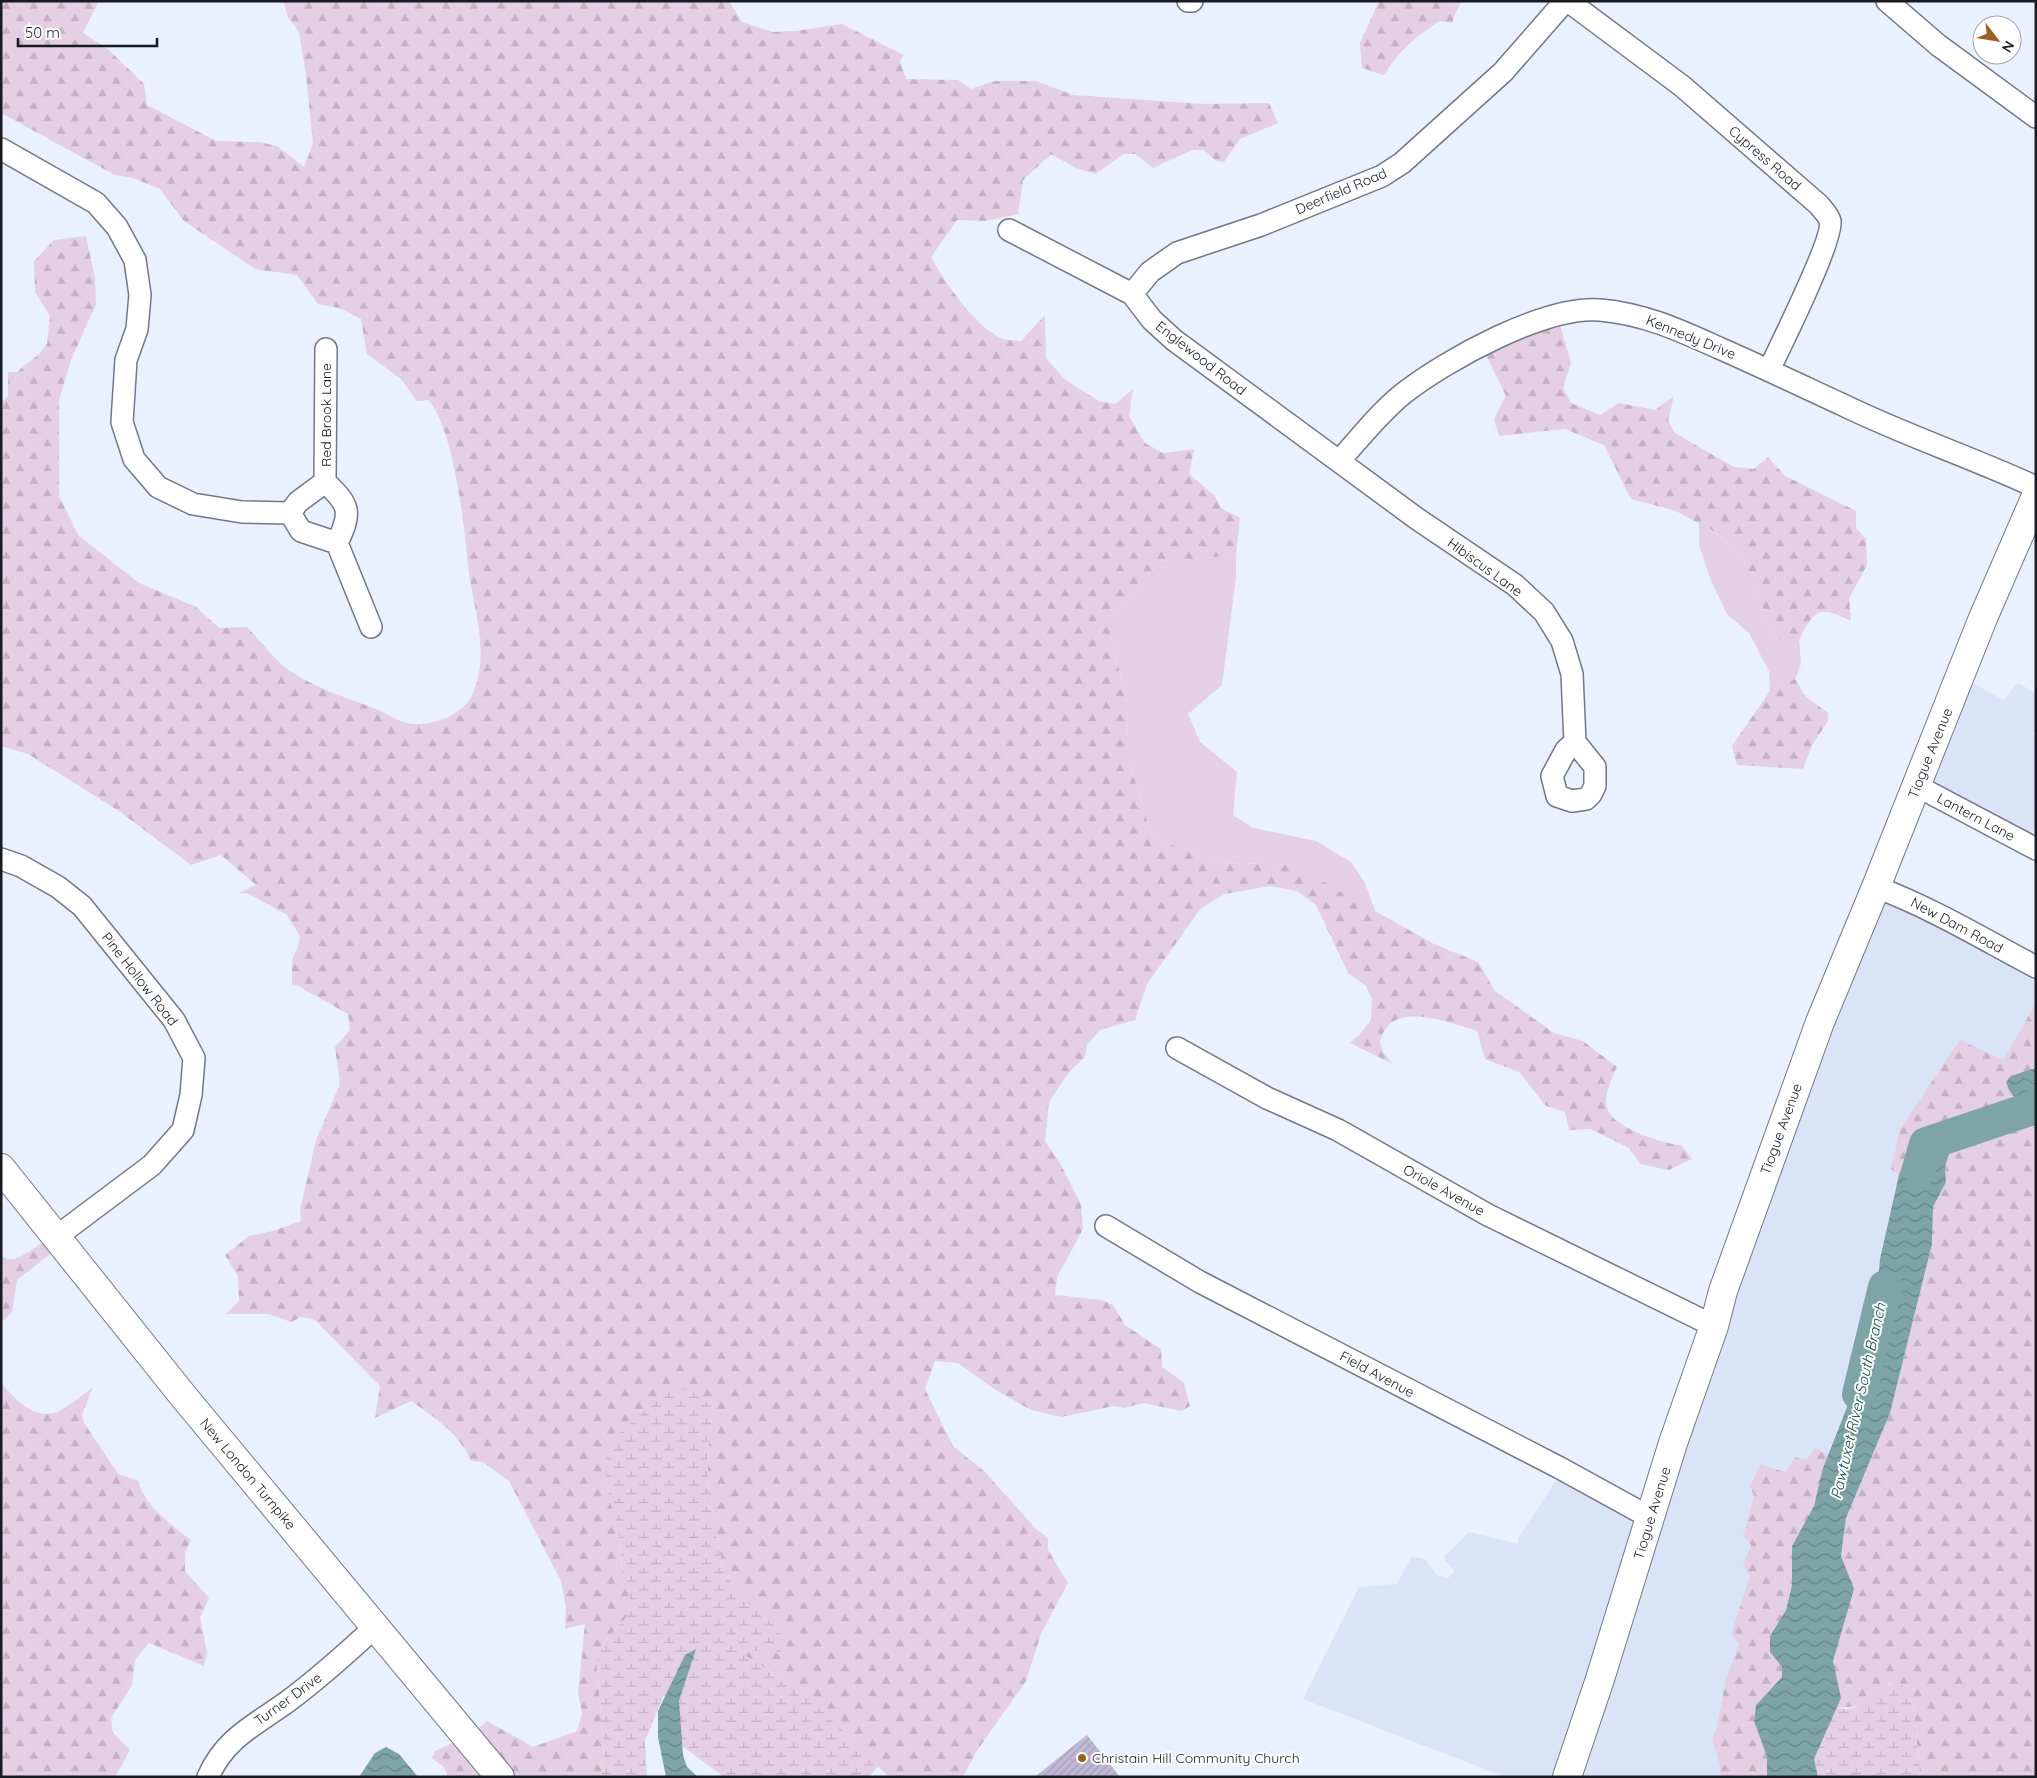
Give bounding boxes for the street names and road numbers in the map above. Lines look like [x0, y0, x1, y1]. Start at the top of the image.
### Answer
street label: Cypress Road [1725, 122, 1805, 194]
street label: Deerfield Road [1293, 164, 1389, 218]
street label: Kennedy Drive [1644, 311, 1739, 363]
street label: Englewood Road [1152, 317, 1250, 399]
street label: Red Brook Lane [317, 363, 335, 467]
street label: Hibiscus Lane [1444, 534, 1526, 600]
street label: Tiogue Avenue [1904, 705, 1956, 801]
street label: Lantern Lane [1934, 789, 2018, 845]
street label: New Dam Road [1908, 893, 2006, 957]
street label: Pine Hollow Road [98, 929, 182, 1029]
street label: Tiogue Avenue [1756, 1081, 1806, 1177]
street label: Oriole Avenue [1400, 1160, 1488, 1220]
street label: Field Avenue [1337, 1347, 1418, 1401]
street label: New London Turnpike [196, 1415, 300, 1534]
street label: Tiogue Avenue [1629, 1464, 1675, 1562]
street label: Turner Drive [251, 1668, 325, 1730]

